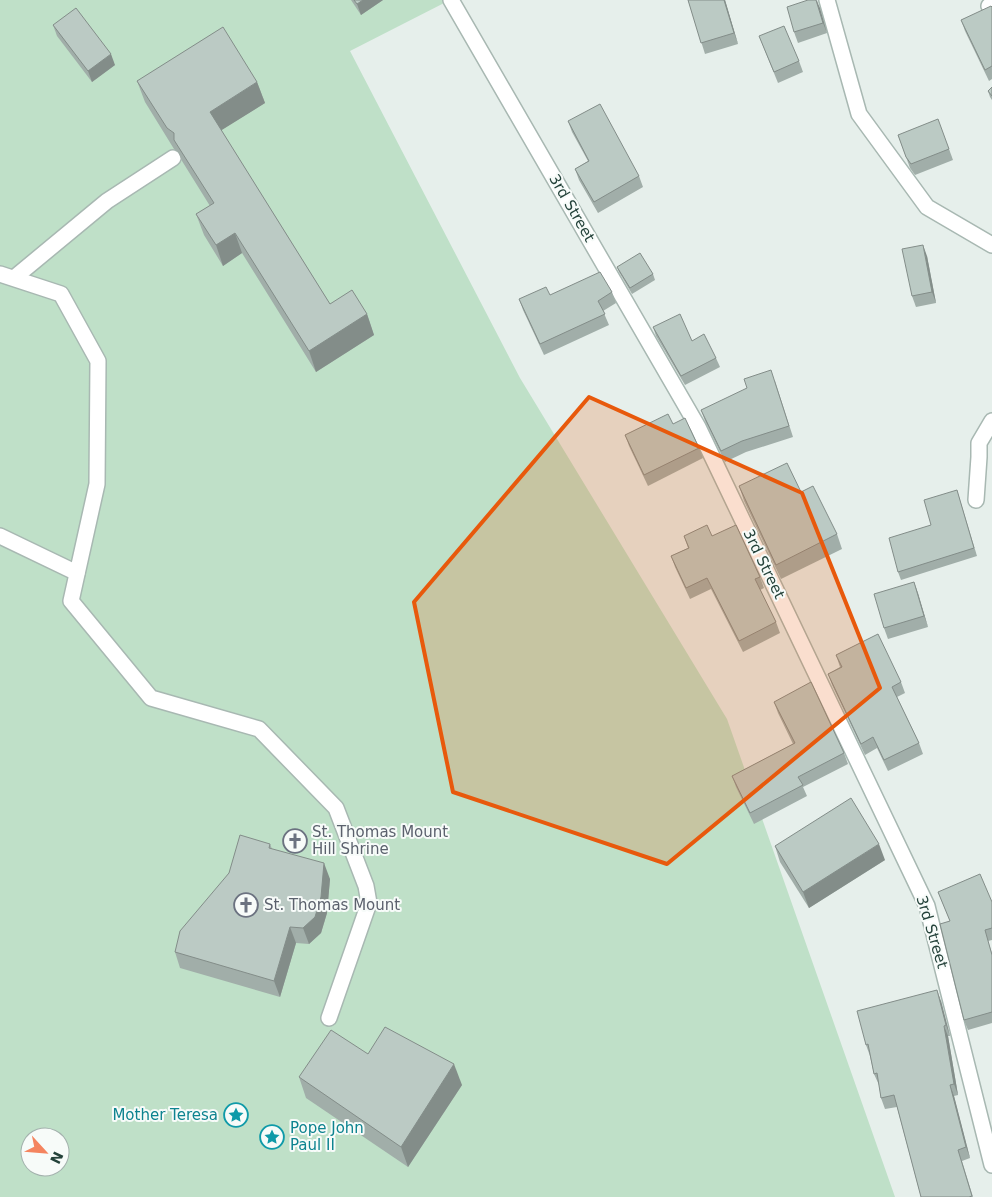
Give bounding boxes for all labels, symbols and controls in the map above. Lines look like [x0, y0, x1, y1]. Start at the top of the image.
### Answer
street label: 3rd Street [545, 171, 599, 245]
street label: 3rd Street [739, 526, 789, 602]
place label: St. Thomas Mount Hill Shrine [312, 823, 448, 858]
church icon: St. Thomas Mount Hill Shrine [282, 828, 308, 854]
church icon: St. Thomas Mount [233, 892, 259, 918]
street label: 3rd Street [912, 893, 952, 971]
place label: St. Thomas Mount [264, 896, 400, 914]
place icon: Mother Teresa [223, 1102, 249, 1128]
place label: Mother Teresa [112, 1106, 218, 1124]
place label: Pope John Paul II [290, 1119, 364, 1154]
place icon: Pope John Paul II [259, 1124, 285, 1150]
north arrow [20, 1127, 70, 1177]
text: N [47, 1149, 66, 1166]

